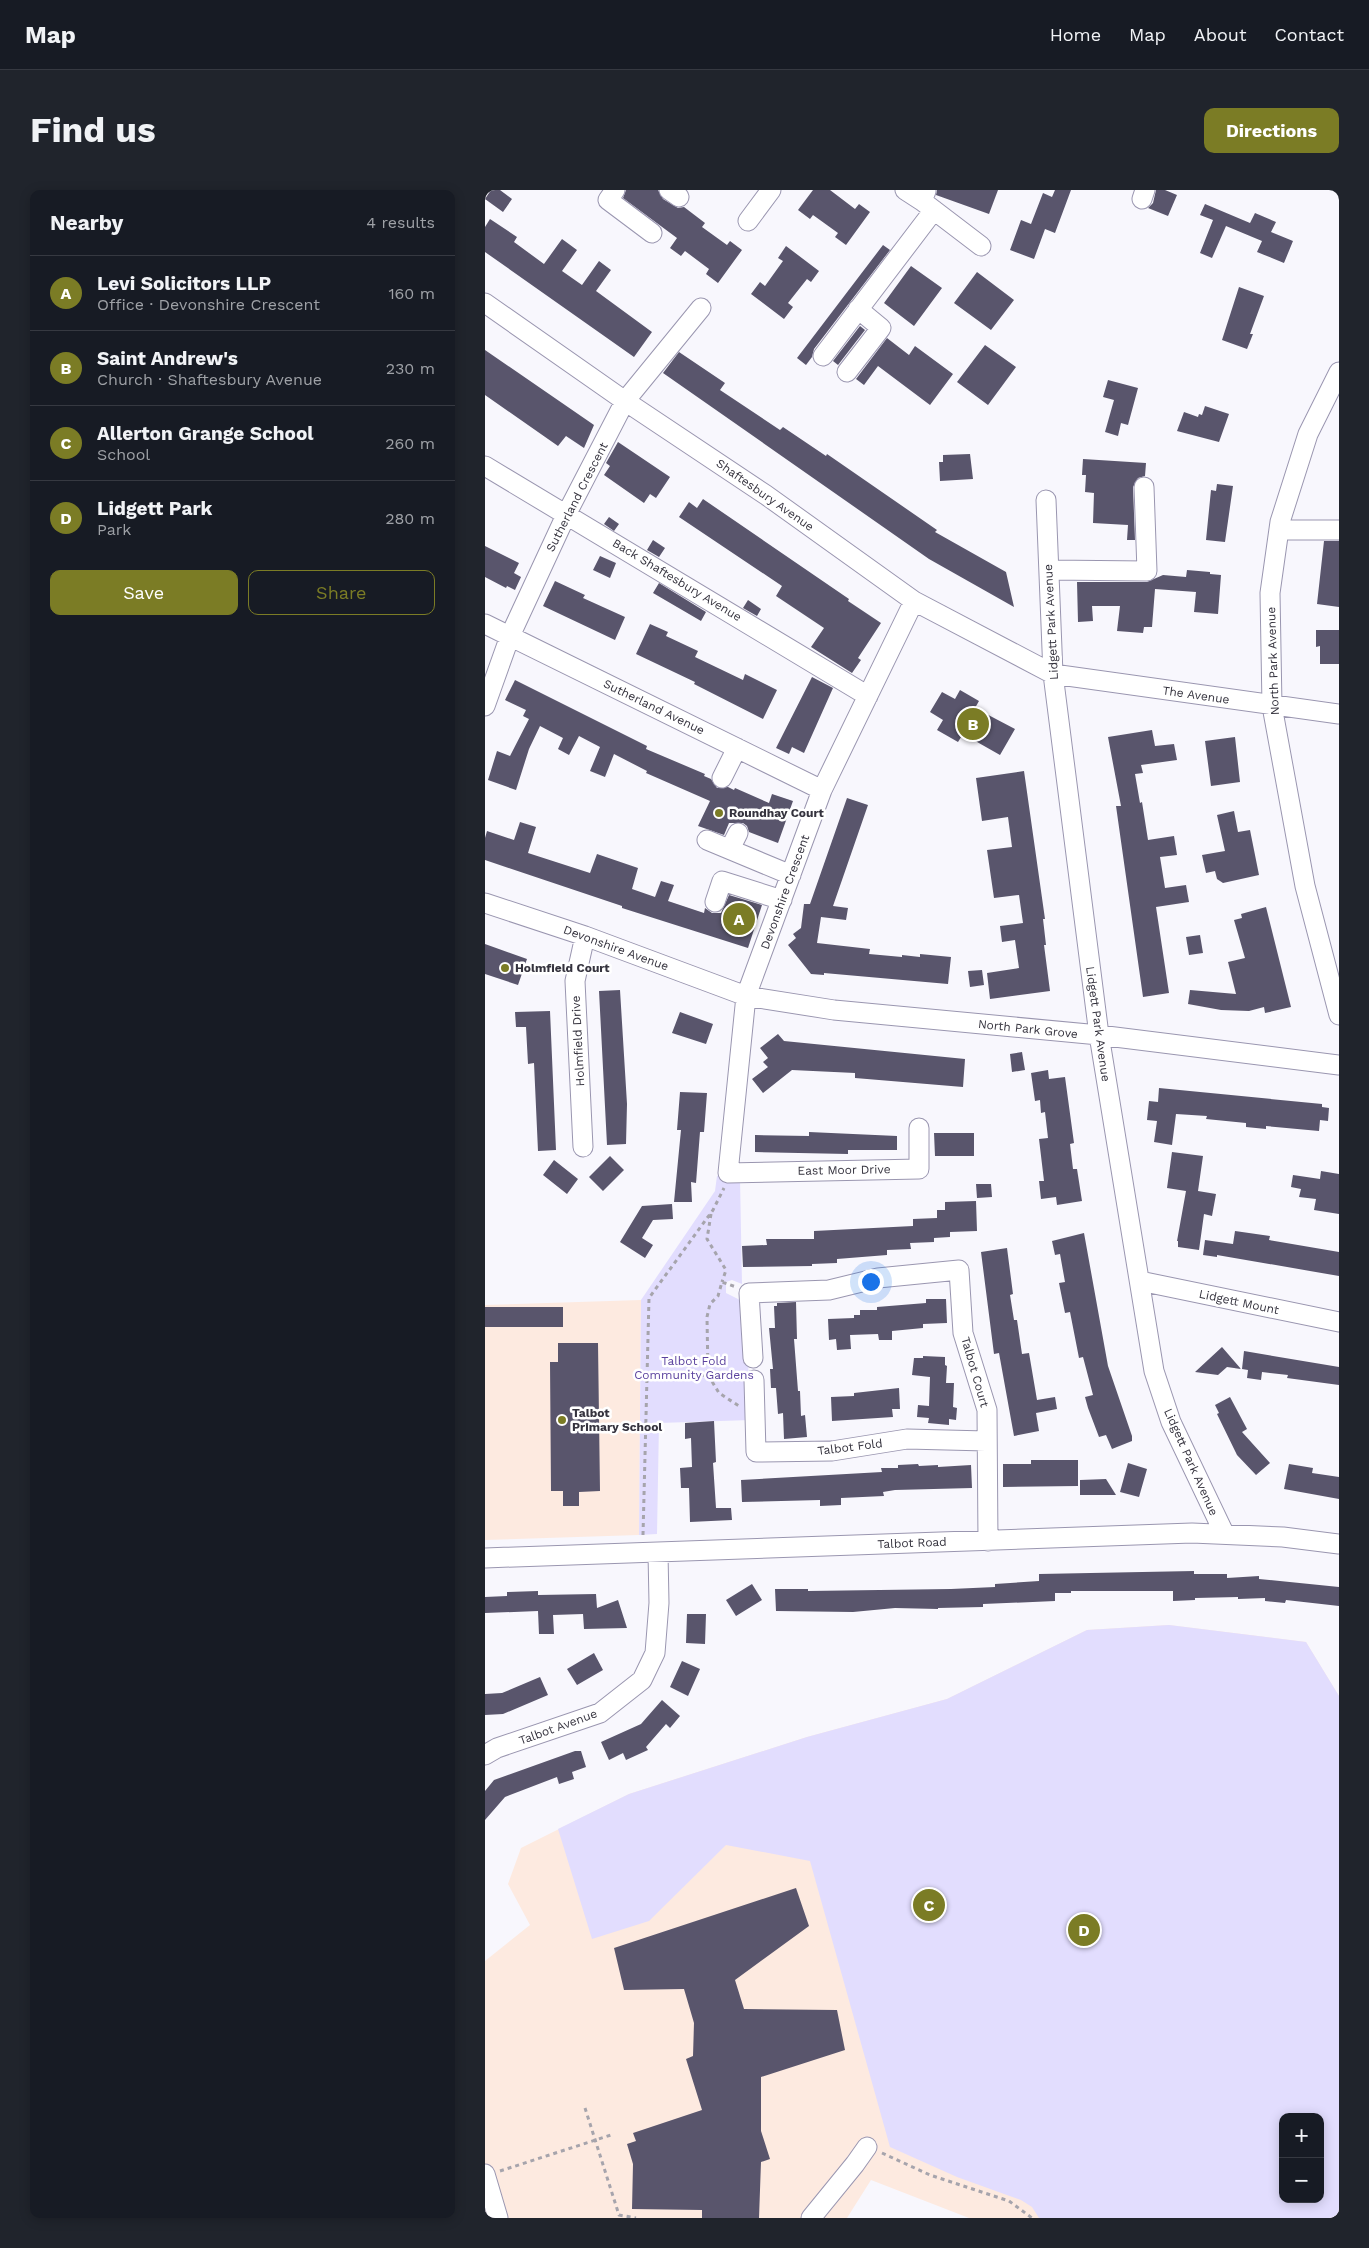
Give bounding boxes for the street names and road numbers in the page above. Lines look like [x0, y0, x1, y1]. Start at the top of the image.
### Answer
street label: Sutherland Crescent [543, 440, 611, 554]
street label: Shaftesbury Avenue [713, 456, 817, 534]
street label: Back Shaftesbury Avenue [610, 536, 744, 624]
street label: Lidgett Park Avenue [1041, 564, 1061, 680]
street label: North Park Avenue [1264, 606, 1282, 716]
street label: Sutherland Avenue [601, 676, 707, 738]
street label: The Avenue [1162, 683, 1230, 707]
street label: Devonshire Crescent [758, 833, 812, 951]
street label: Devonshire Avenue [561, 922, 671, 974]
street label: Lidgett Park Avenue [1083, 966, 1113, 1082]
street label: Holmfield Drive [569, 995, 587, 1087]
street label: North Park Grove [977, 1017, 1079, 1041]
street label: East Moor Drive [797, 1162, 891, 1178]
street label: Lidgett Mount [1198, 1287, 1280, 1317]
street label: Talbot Court [958, 1335, 992, 1409]
street label: Lidgett Park Avenue [1161, 1406, 1221, 1518]
street label: Talbot Fold [817, 1436, 883, 1458]
street label: Talbot Road [877, 1535, 947, 1551]
street label: Talbot Avenue [517, 1706, 599, 1748]

